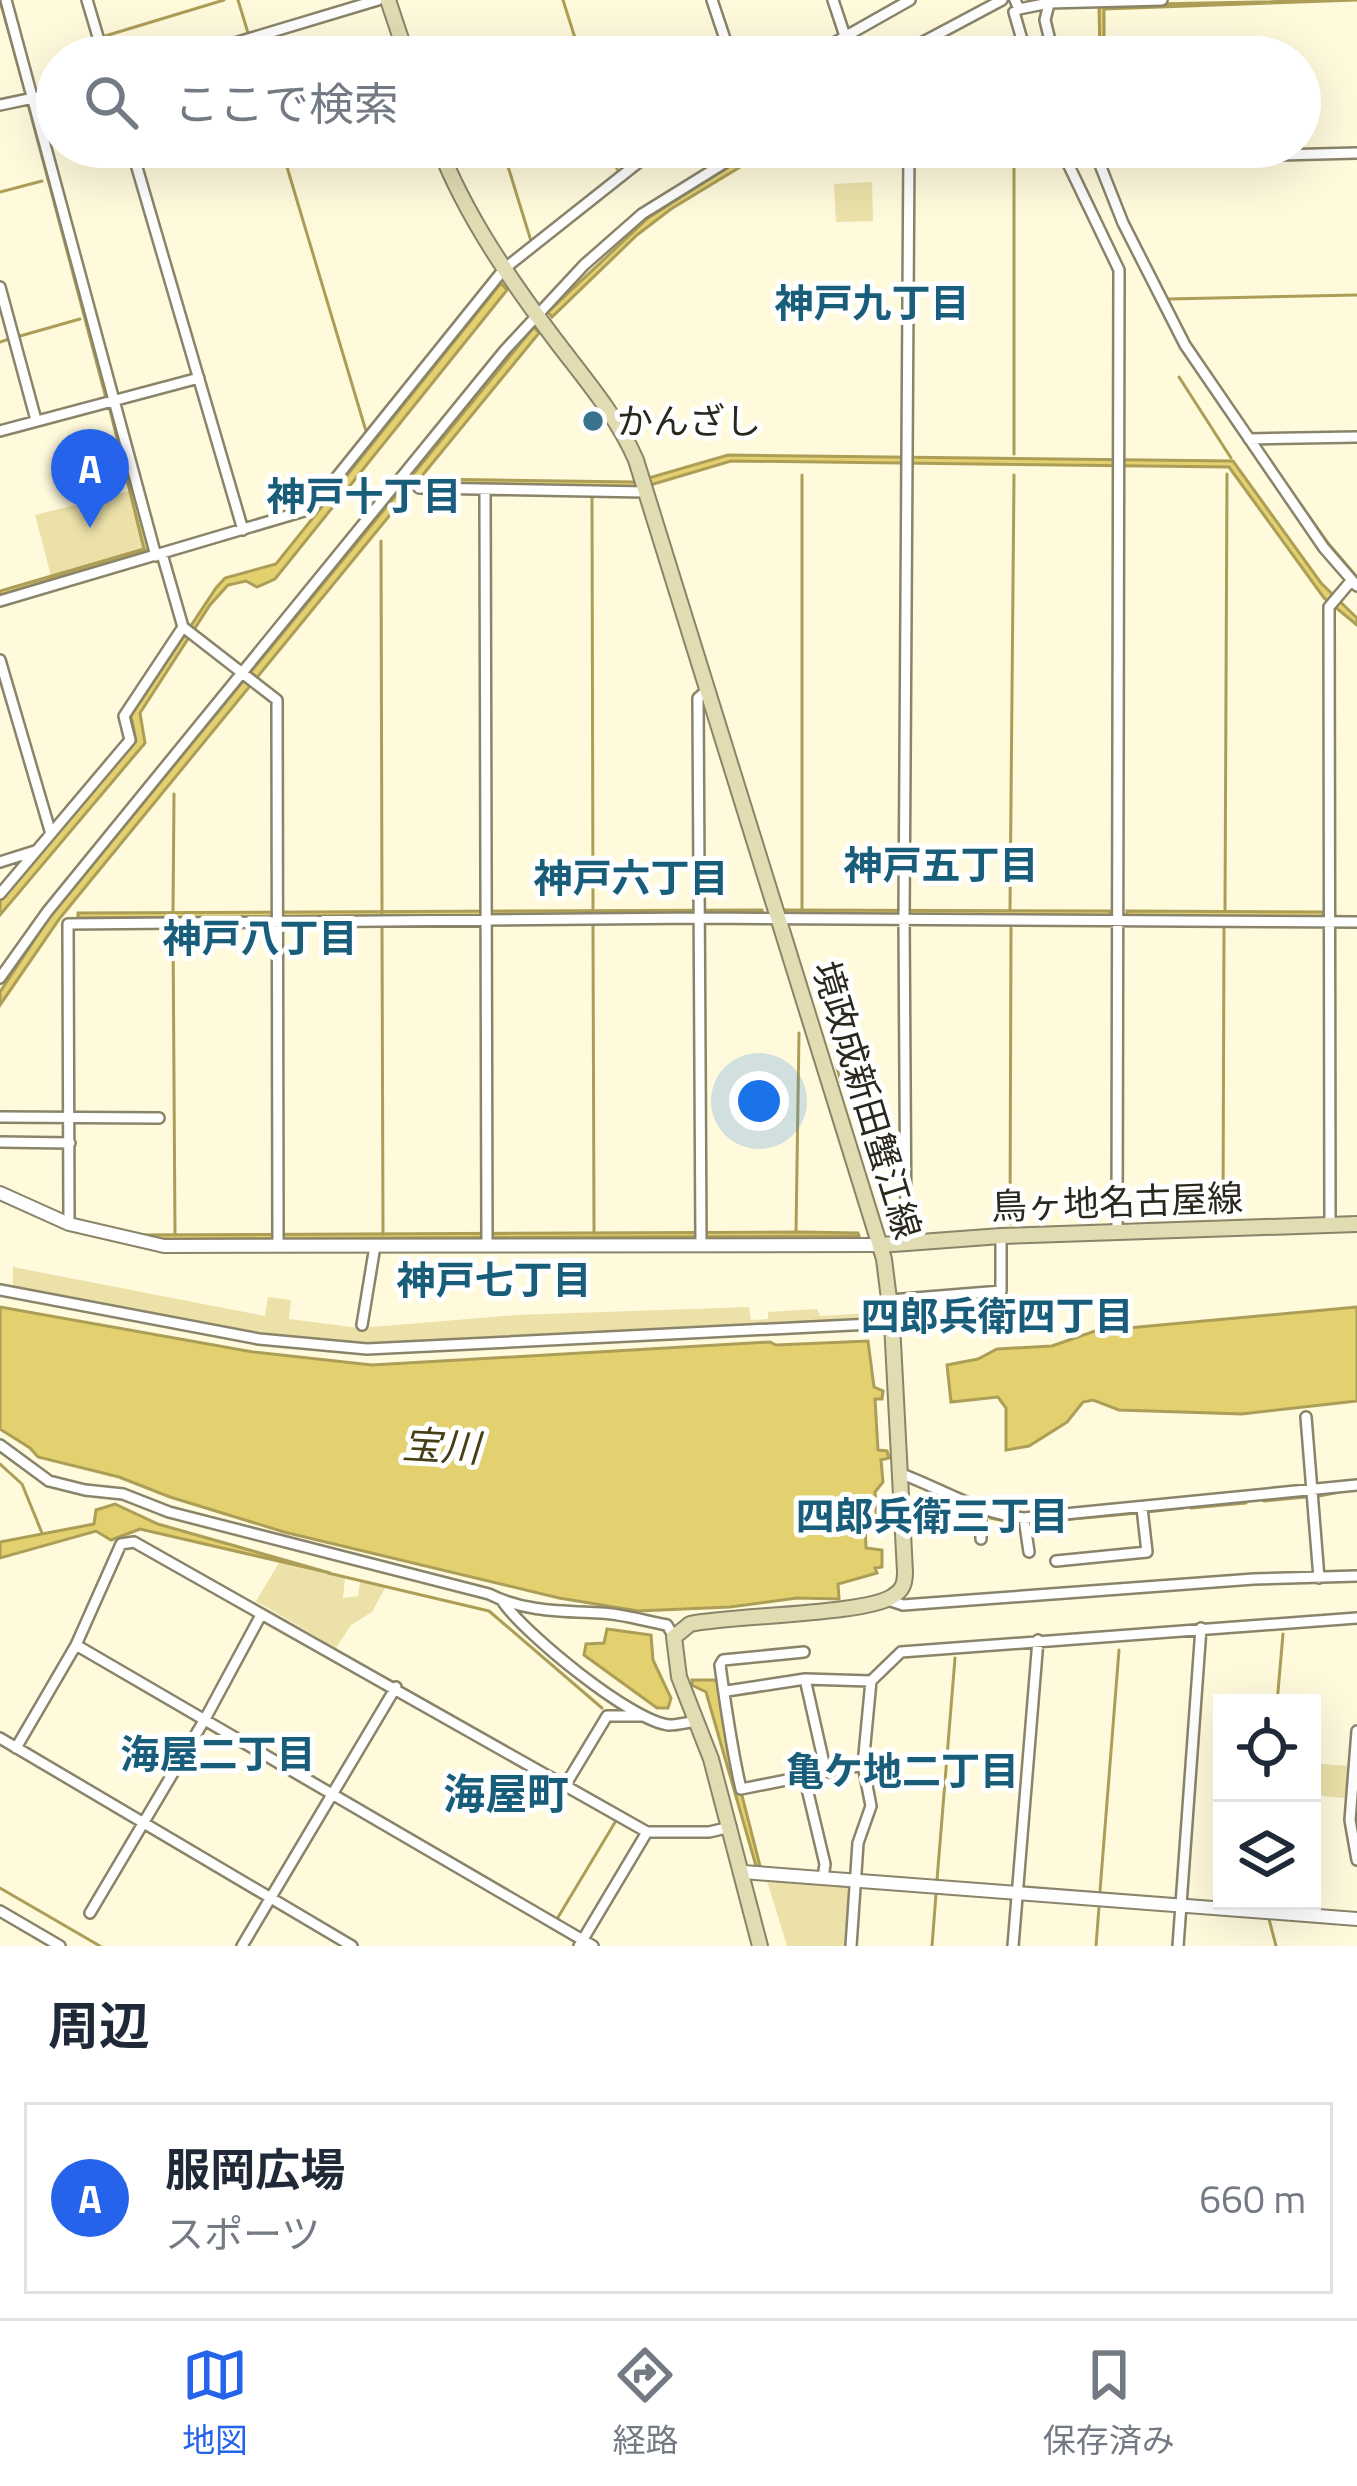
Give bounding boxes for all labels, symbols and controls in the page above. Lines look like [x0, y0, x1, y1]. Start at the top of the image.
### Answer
search box [36, 36, 1321, 168]
icon: search [78, 69, 144, 135]
text: ここで検索 [174, 69, 399, 137]
district label: 神戸九丁目 [774, 273, 970, 332]
place label: かんざし [617, 393, 761, 448]
marker: かんざし [580, 408, 606, 434]
pin: A [51, 429, 129, 528]
district label: 神戸十丁目 [266, 466, 462, 525]
district label: 神戸五丁目 [843, 835, 1039, 894]
district label: 神戸六丁目 [533, 848, 729, 907]
district label: 神戸八丁目 [162, 908, 358, 967]
street label: 境政成新田蟹江線 [799, 954, 936, 1246]
your location [729, 1071, 789, 1131]
street label: 鳥ヶ地名古屋線 [990, 1170, 1244, 1233]
district label: 神戸七丁目 [396, 1250, 592, 1309]
district label: 四郎兵衛四丁目 [860, 1286, 1134, 1345]
water label: 宝川 [401, 1414, 486, 1477]
district label: 四郎兵衛三丁目 [795, 1486, 1069, 1545]
map controls [1213, 1694, 1321, 1910]
button: locate [1213, 1694, 1321, 1802]
district label: 海屋二丁目 [120, 1724, 316, 1783]
district label: 亀ケ地二丁目 [785, 1741, 1019, 1800]
district label: 海屋町 [443, 1761, 569, 1825]
button: layers [1213, 1802, 1321, 1910]
text: 周辺 [48, 1986, 150, 2064]
text: 服岡広場 [165, 2135, 345, 2203]
text: A [78, 2169, 102, 2228]
text: 660 m [1199, 2169, 1306, 2228]
text: スポーツ [165, 2204, 320, 2263]
tab: 地図 [182, 2342, 248, 2465]
tab: 経路 [612, 2342, 678, 2465]
tab: 保存済み [1043, 2342, 1175, 2465]

